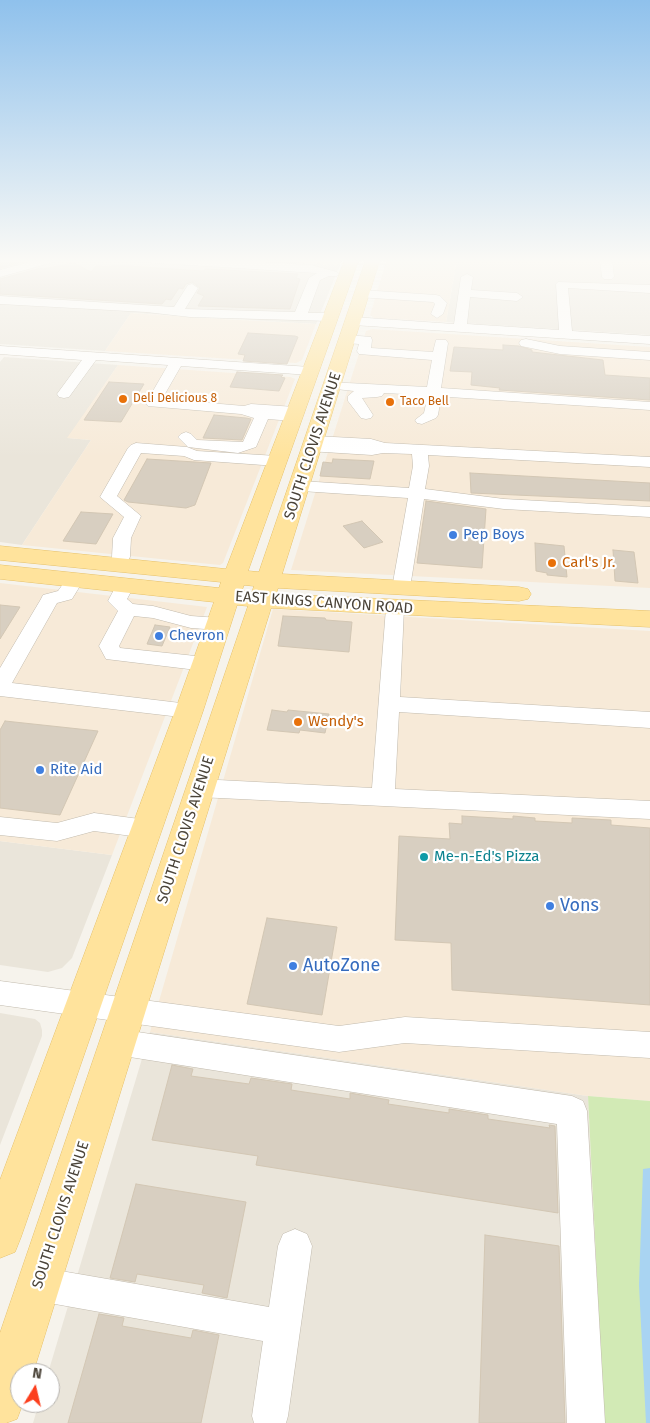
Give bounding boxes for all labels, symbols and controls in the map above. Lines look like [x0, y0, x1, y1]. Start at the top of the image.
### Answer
street label: SOUTH CLOVIS AVENUE [281, 370, 345, 522]
place label: Deli Delicious 8 [133, 392, 217, 406]
marker: Deli Delicious 8 [117, 393, 129, 405]
place label: Taco Bell [400, 395, 449, 409]
marker: Taco Bell [384, 396, 396, 408]
place label: Pep Boys [463, 526, 524, 544]
marker: Pep Boys [447, 529, 459, 541]
place label: Carl's Jr. [562, 554, 615, 572]
marker: Carl's Jr. [546, 557, 558, 569]
street label: EAST KINGS CANYON ROAD [234, 588, 414, 618]
place label: Chevron [169, 627, 224, 645]
marker: Chevron [153, 630, 165, 642]
place label: Wendy's [308, 713, 364, 731]
marker: Wendy's [292, 716, 304, 728]
street label: SOUTH CLOVIS AVENUE [154, 754, 218, 906]
place label: Rite Aid [50, 761, 102, 779]
marker: Rite Aid [34, 764, 46, 776]
place label: Me-n-Ed's Pizza [434, 848, 540, 866]
marker: Me-n-Ed's Pizza [418, 851, 430, 863]
place label: Vons [560, 895, 599, 917]
marker: Vons [544, 900, 556, 912]
place label: AutoZone [303, 955, 380, 977]
marker: AutoZone [287, 960, 299, 972]
street label: SOUTH CLOVIS AVENUE [29, 1139, 93, 1291]
north arrow [10, 1363, 60, 1413]
text: N [31, 1365, 43, 1383]

